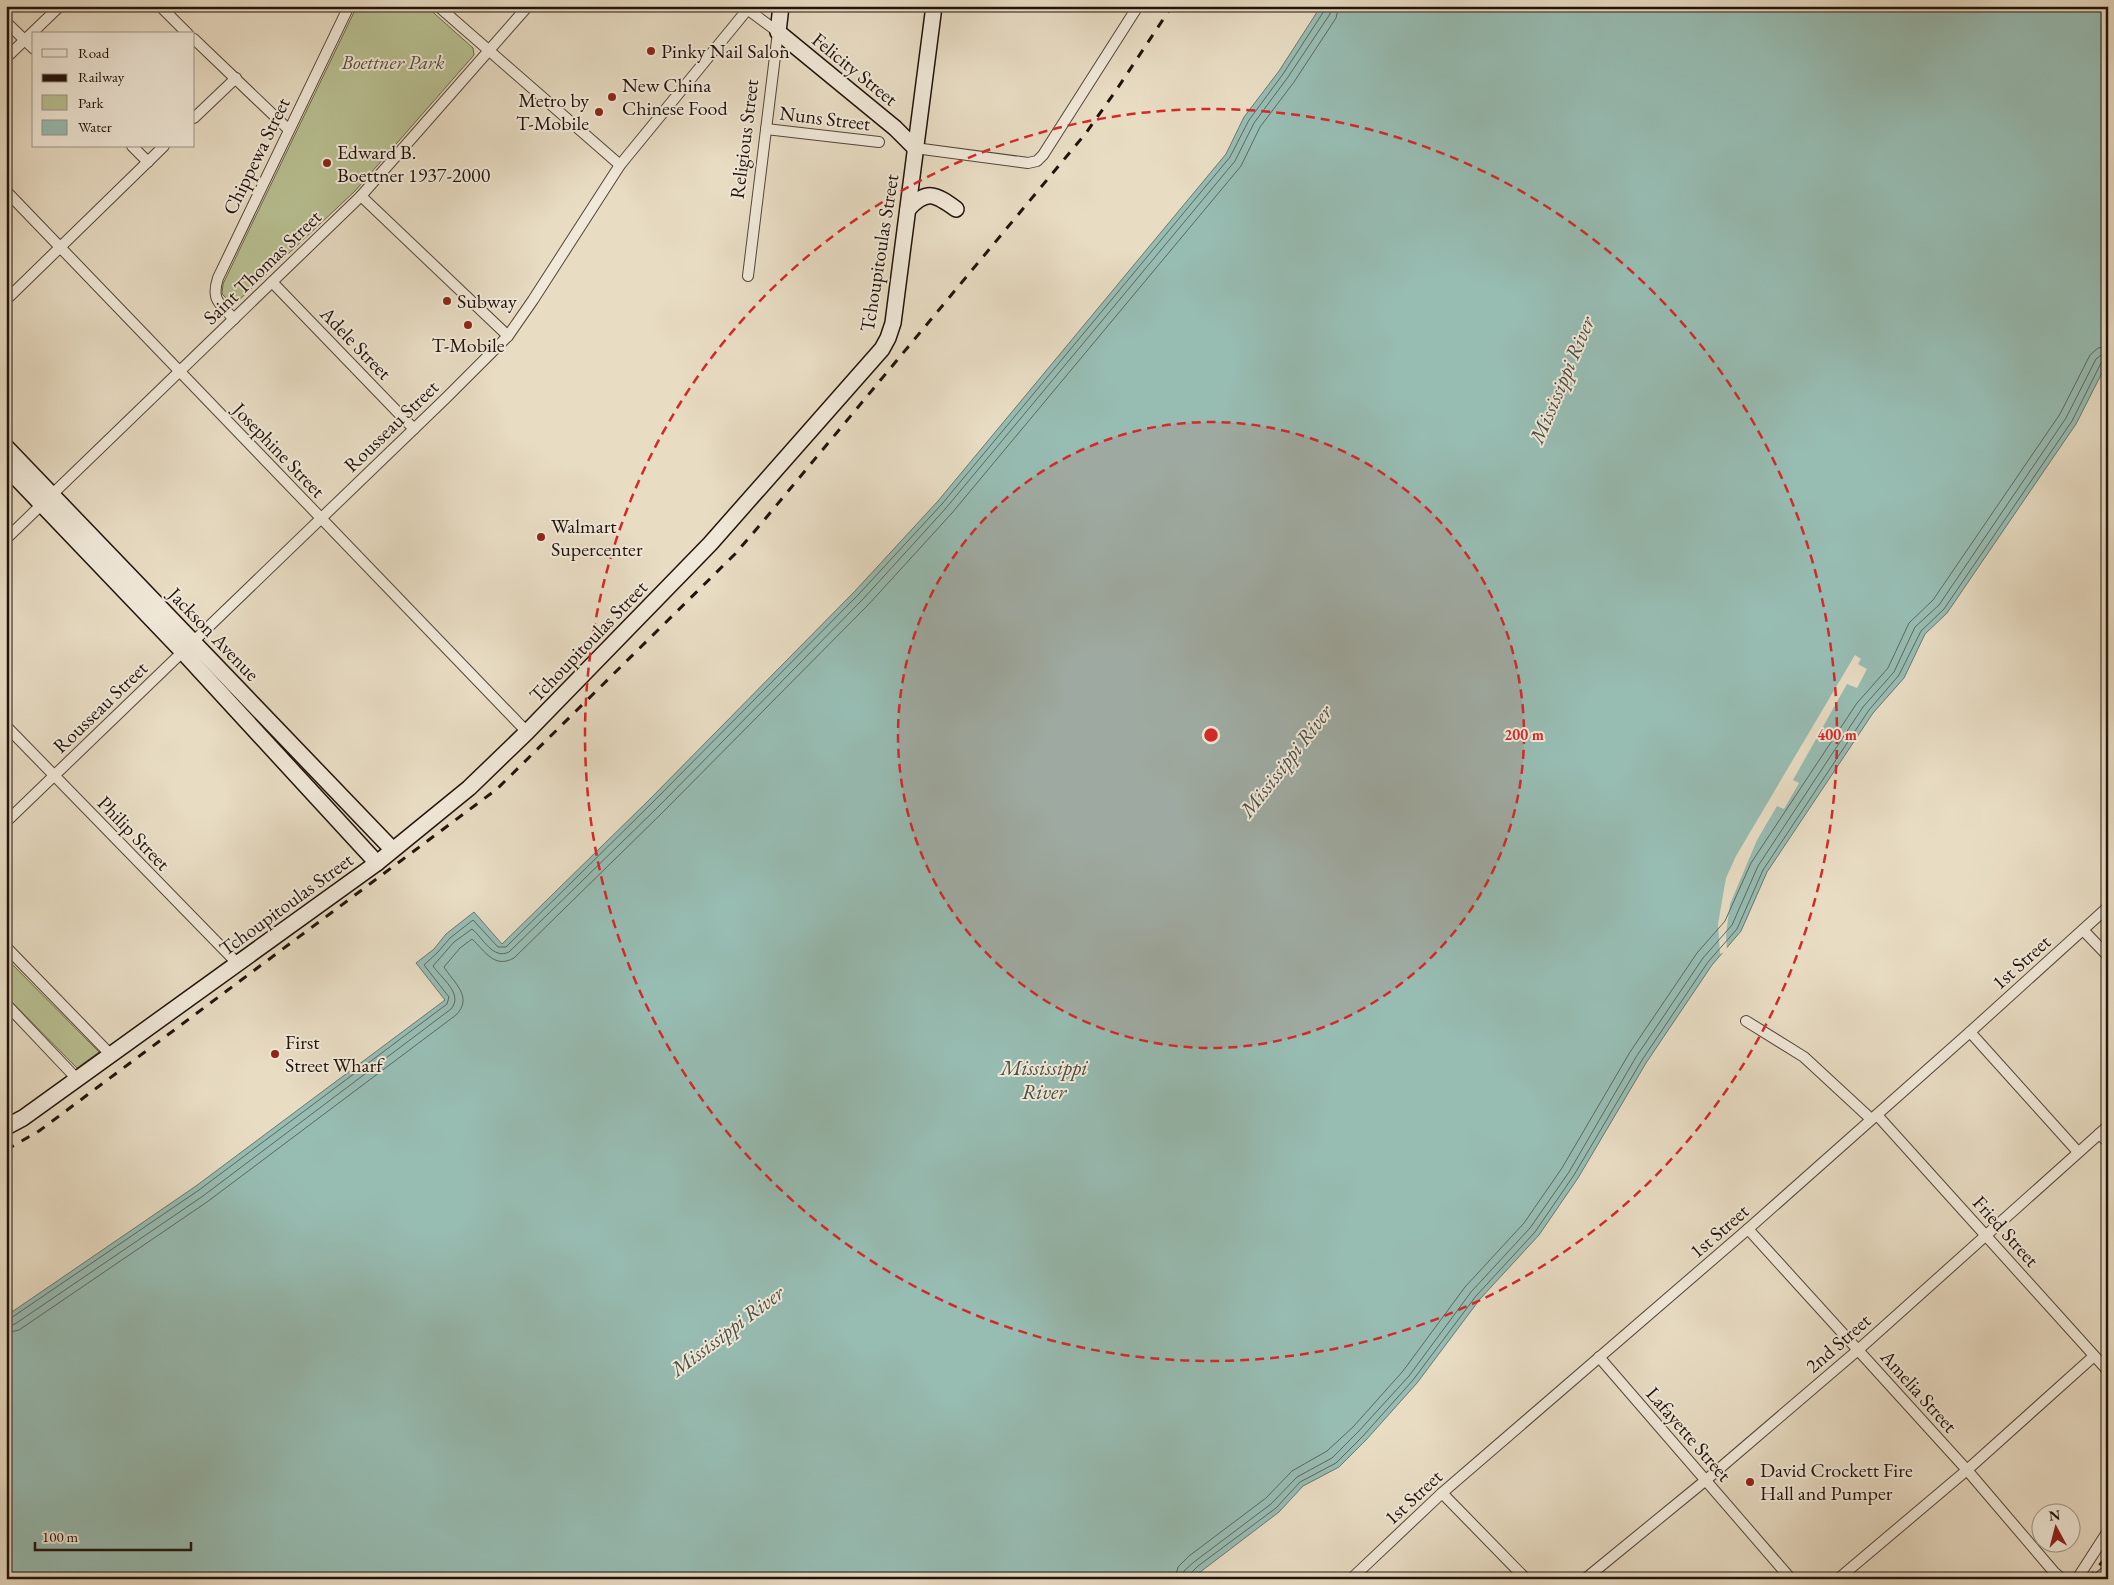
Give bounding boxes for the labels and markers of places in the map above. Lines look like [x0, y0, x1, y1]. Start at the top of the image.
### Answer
place label: Pinky Nail Salon [661, 38, 790, 64]
marker: Pinky Nail Salon [645, 45, 657, 57]
place label: New China Chinese Food [622, 72, 728, 121]
place label: Metro by T-Mobile [516, 87, 589, 136]
marker: New China Chinese Food [606, 91, 618, 103]
marker: Metro by T-Mobile [593, 106, 605, 118]
place label: Edward B. Boettner 1937-2000 [337, 139, 491, 188]
marker: Edward B. Boettner 1937-2000 [321, 157, 333, 169]
place label: Subway [457, 288, 517, 314]
marker: Subway [441, 295, 453, 307]
marker: T-Mobile [462, 319, 474, 331]
place label: T-Mobile [432, 332, 505, 358]
place label: Walmart Supercenter [551, 513, 643, 562]
marker: Walmart Supercenter [535, 531, 547, 543]
centre of rings [1202, 726, 1220, 744]
place label: First Street Wharf [285, 1029, 385, 1078]
marker: First Street Wharf [269, 1048, 281, 1060]
place label: David Crockett Fire Hall and Pumper [1760, 1457, 1913, 1506]
marker: David Crockett Fire Hall and Pumper [1744, 1476, 1756, 1488]

